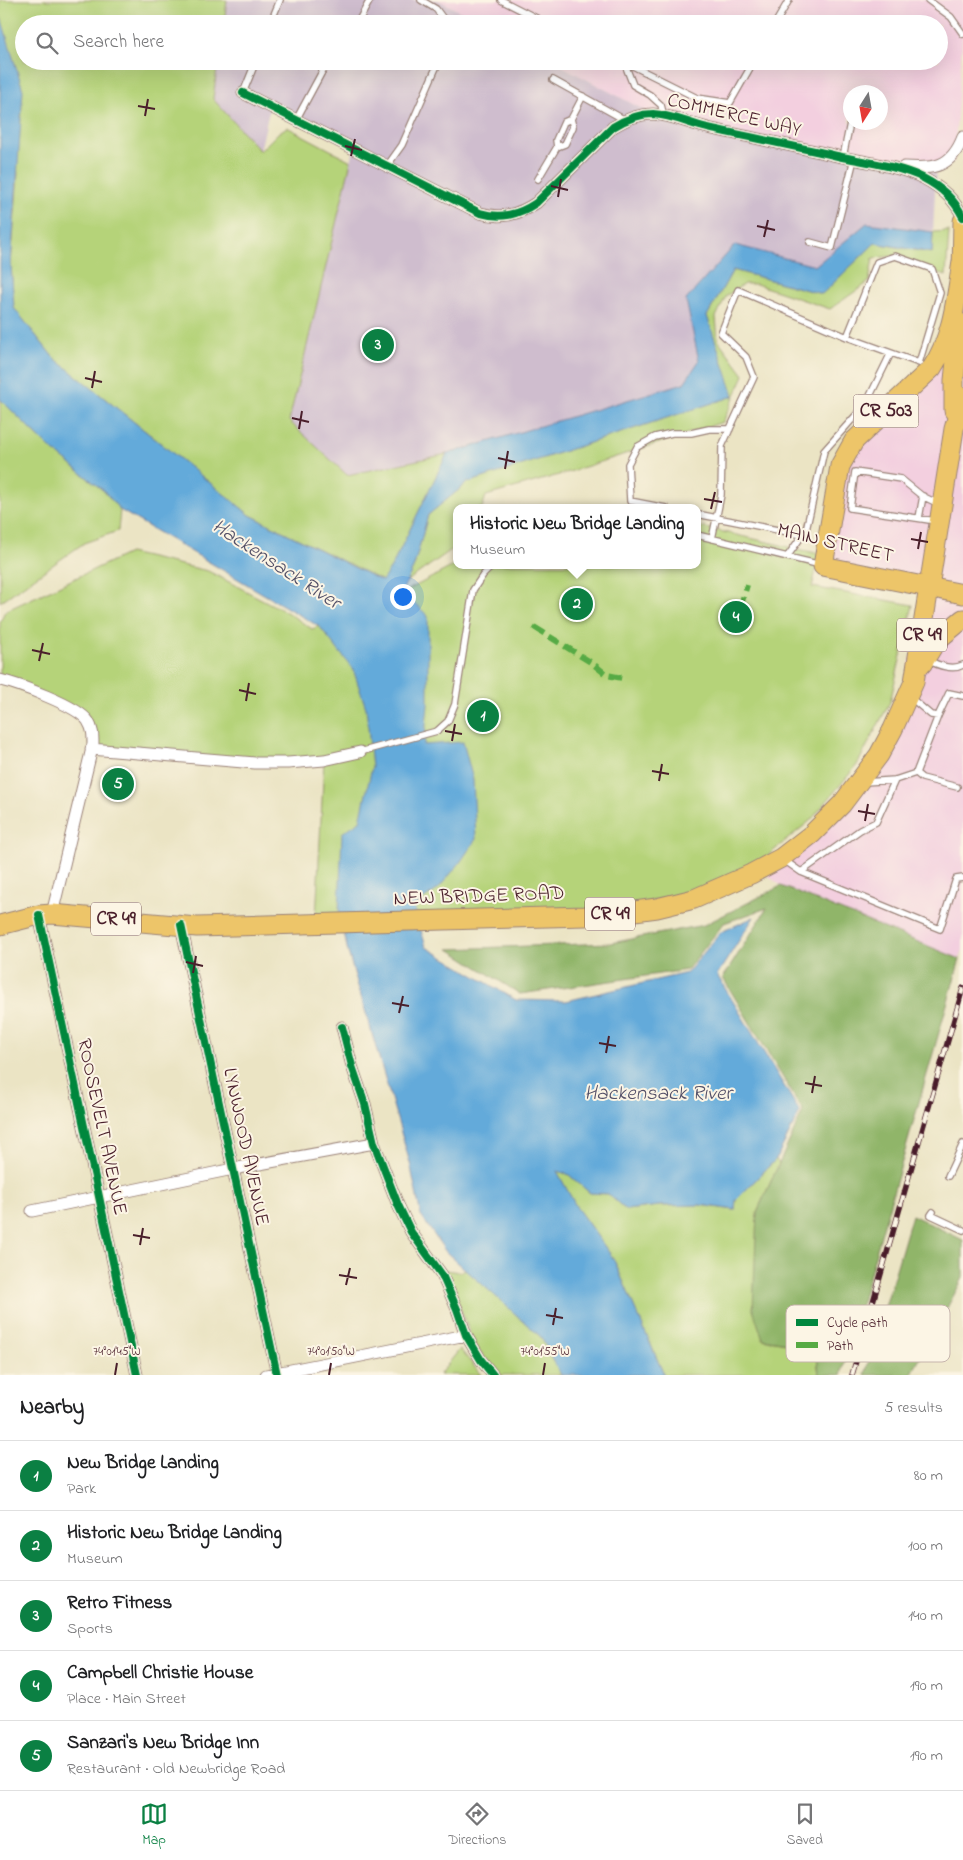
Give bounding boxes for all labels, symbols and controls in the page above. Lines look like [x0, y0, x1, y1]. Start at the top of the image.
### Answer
search box [15, 15, 948, 70]
icon: search [33, 29, 61, 57]
text: Search here [73, 29, 164, 56]
north arrow [843, 85, 888, 130]
street label: COMMERCE WAY [664, 87, 804, 145]
pin: 3 [362, 326, 394, 364]
road number: CR 503 [854, 394, 918, 428]
popup [453, 504, 701, 569]
text: Historic New Bridge Landing [470, 511, 684, 538]
water label: Hackensack River [206, 512, 348, 619]
street label: MAIN STREET [774, 517, 896, 571]
text: Museum [470, 538, 525, 562]
your location [390, 584, 416, 610]
pin: 2 [561, 585, 593, 623]
pin: 4 [720, 598, 752, 636]
road number: CR 49 [897, 618, 947, 652]
pin: 1 [467, 697, 499, 735]
pin: 5 [102, 765, 134, 803]
street label: NEW BRIDGE ROAD [393, 880, 565, 914]
road number: CR 49 [585, 898, 635, 931]
road number: CR 49 [91, 902, 141, 936]
street label: ROOSEVELT AVENUE [68, 1036, 134, 1218]
street label: LYNWOOD AVENUE [214, 1065, 276, 1229]
water label: Hackensack River [584, 1079, 734, 1109]
legend [786, 1305, 950, 1362]
text: Cycle path [827, 1313, 888, 1335]
text: Path [827, 1336, 853, 1357]
text: 74°01'45"W [93, 1343, 141, 1361]
text: 74°01'50"W [307, 1343, 355, 1361]
text: 74°01'55"W [520, 1343, 570, 1361]
text: Nearby [20, 1393, 84, 1423]
text: 5 results [884, 1396, 943, 1420]
text: New Bridge Landing [67, 1450, 219, 1477]
text: 1 [33, 1464, 39, 1488]
text: 80 m [914, 1464, 943, 1488]
text: Park [67, 1477, 96, 1501]
text: Historic New Bridge Landing [67, 1520, 282, 1547]
text: 2 [32, 1534, 40, 1558]
text: 100 m [908, 1534, 943, 1558]
text: Museum [67, 1547, 123, 1571]
text: Retro Fitness [67, 1590, 172, 1617]
text: 3 [33, 1604, 39, 1628]
text: 140 m [908, 1604, 943, 1628]
text: Sports [67, 1617, 113, 1641]
text: Campbell Christie House [67, 1660, 253, 1687]
text: 4 [33, 1674, 39, 1698]
text: 190 m [910, 1674, 943, 1698]
text: Place · Main Street [67, 1687, 186, 1711]
text: Sanzari's New Bridge Inn [67, 1730, 259, 1757]
text: 5 [31, 1744, 41, 1768]
text: 190 m [910, 1744, 943, 1768]
text: Restaurant · Old Newbridge Road [67, 1757, 285, 1781]
tab: Map [140, 1800, 168, 1851]
tab: Directions [448, 1800, 506, 1851]
tab: Saved [786, 1800, 823, 1851]

